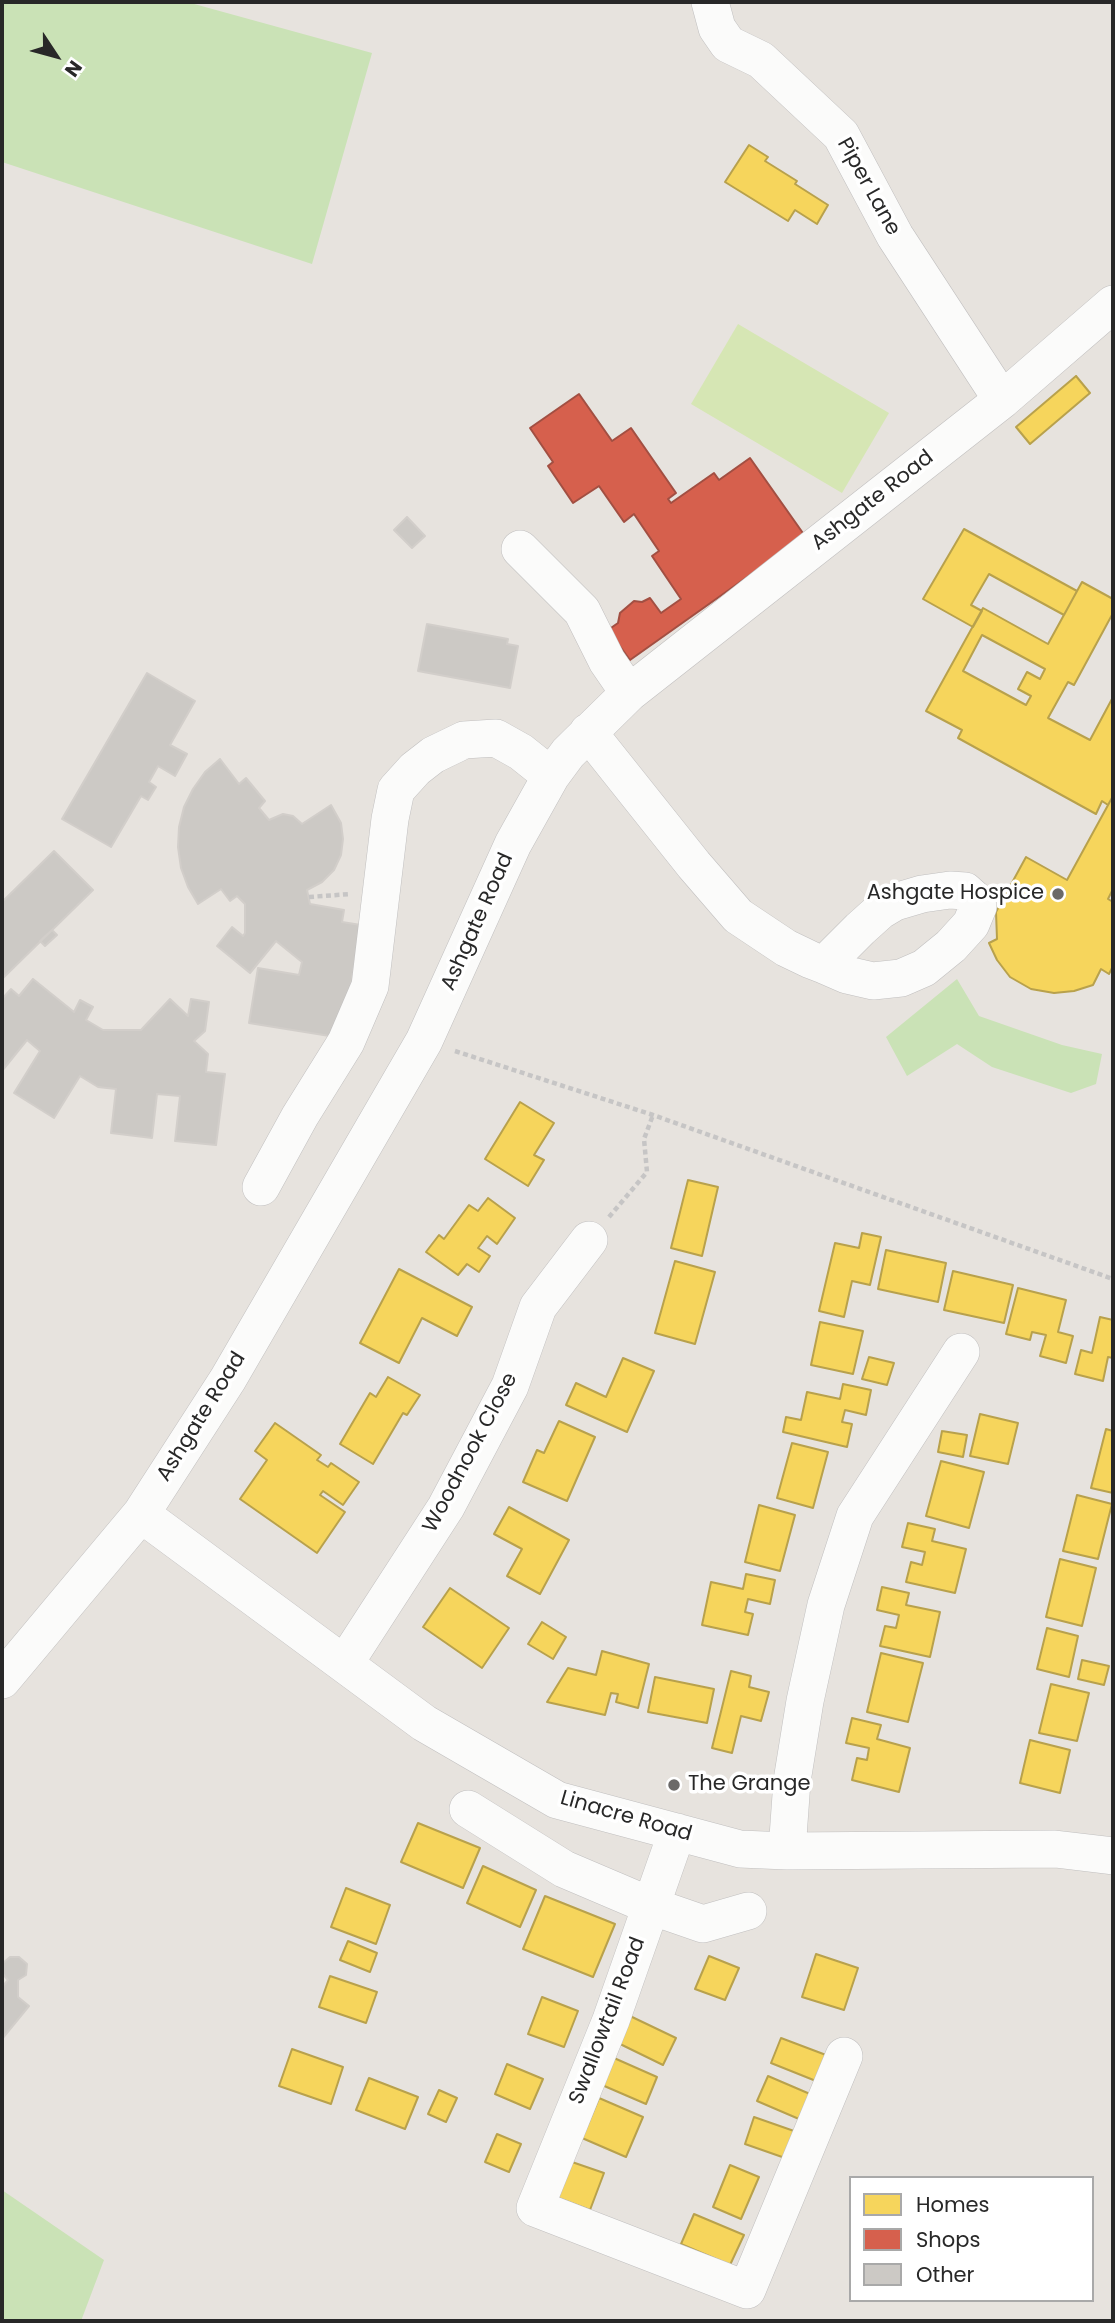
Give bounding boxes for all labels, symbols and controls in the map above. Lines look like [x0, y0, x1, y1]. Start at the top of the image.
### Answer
north arrow [21, 21, 91, 91]
text: N [58, 55, 89, 82]
street label: Piper Lane [831, 134, 905, 240]
street label: Ashgate Road [807, 446, 939, 556]
street label: Ashgate Road [436, 849, 520, 995]
place label: Ashgate Hospice [867, 881, 1044, 907]
marker: Ashgate Hospice [1050, 886, 1066, 902]
street label: Ashgate Road [152, 1348, 252, 1486]
street label: Woodnook Close [418, 1369, 524, 1537]
place label: The Grange [688, 1772, 810, 1798]
marker: The Grange [666, 1777, 682, 1793]
street label: Linacre Road [557, 1786, 695, 1848]
street label: Swallowtail Road [565, 1934, 651, 2108]
legend [849, 2176, 1094, 2302]
text: Homes [916, 2190, 990, 2219]
text: Shops [916, 2225, 980, 2254]
text: Other [916, 2260, 974, 2289]

